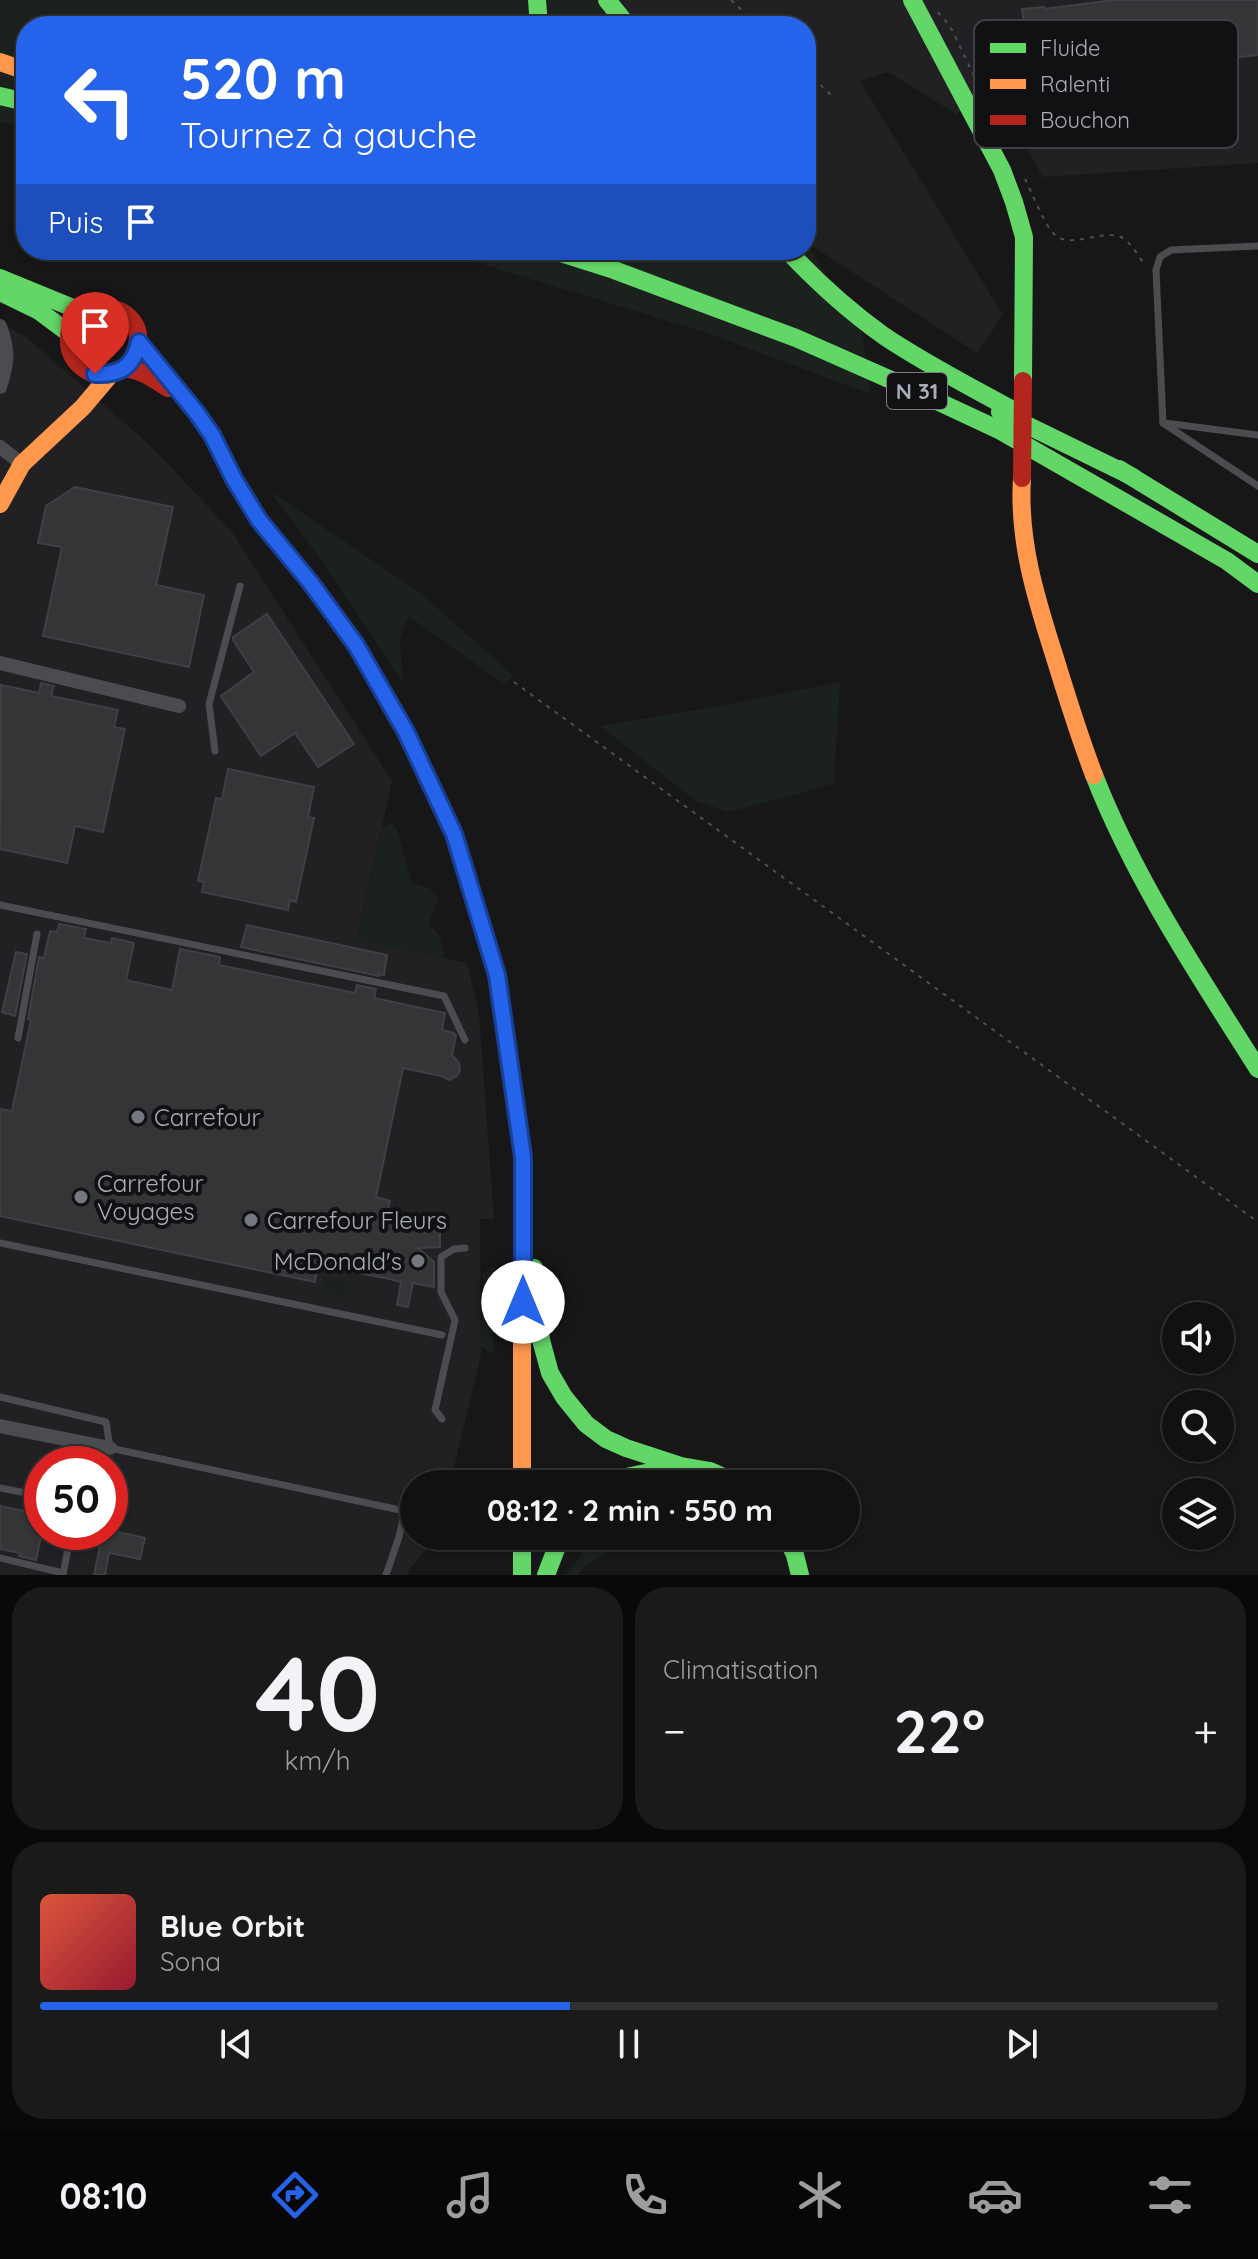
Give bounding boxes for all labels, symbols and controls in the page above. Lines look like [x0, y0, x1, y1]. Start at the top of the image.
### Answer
legend [974, 20, 1238, 148]
text: Fluide [1040, 34, 1100, 62]
text: 520 m [180, 43, 346, 113]
icon: left [48, 48, 152, 152]
text: Ralenti [1040, 70, 1110, 98]
text: Bouchon [1040, 106, 1130, 134]
text: Tournez à gauche [180, 112, 477, 157]
icon: arrive [119, 200, 163, 244]
text: Puis [48, 203, 103, 241]
pin [61, 292, 129, 374]
icon: arrive [73, 304, 117, 348]
road number: N 31 [887, 373, 947, 409]
place label: Carrefour [154, 1102, 261, 1132]
marker: Carrefour [129, 1108, 147, 1126]
place label: Carrefour Voyages [97, 1168, 204, 1226]
marker: Carrefour Voyages [72, 1188, 90, 1206]
place label: Carrefour Fleurs [267, 1205, 447, 1235]
marker: Carrefour Fleurs [242, 1211, 260, 1229]
place label: McDonald's [274, 1246, 402, 1276]
marker: McDonald's [409, 1252, 427, 1270]
position arrow [481, 1260, 565, 1344]
map controls [1162, 1302, 1234, 1550]
button: sound [1162, 1302, 1234, 1374]
button: search [1162, 1390, 1234, 1462]
speed limit sign: 50 [24, 1446, 128, 1550]
button: layers [1162, 1478, 1234, 1550]
text: 08:12 · 2 min · 550 m [487, 1491, 773, 1529]
text: 40 [255, 1627, 380, 1757]
text: Climatisation [663, 1653, 819, 1686]
text: 22° [894, 1693, 985, 1768]
text: − [663, 1703, 686, 1758]
text: + [1193, 1703, 1218, 1758]
text: km/h [285, 1744, 350, 1777]
text: Blue Orbit [160, 1907, 305, 1945]
text: Sona [160, 1945, 221, 1978]
icon: previous [214, 2022, 258, 2066]
icon: pause [607, 2022, 651, 2066]
icon: next [1000, 2022, 1044, 2066]
icon: directions [267, 2167, 323, 2223]
icon: music [442, 2167, 498, 2223]
icon: phone [617, 2167, 673, 2223]
icon: climate [792, 2167, 848, 2223]
icon: car [967, 2167, 1023, 2223]
icon: filters [1142, 2167, 1198, 2223]
text: 08:10 [60, 2173, 147, 2218]

